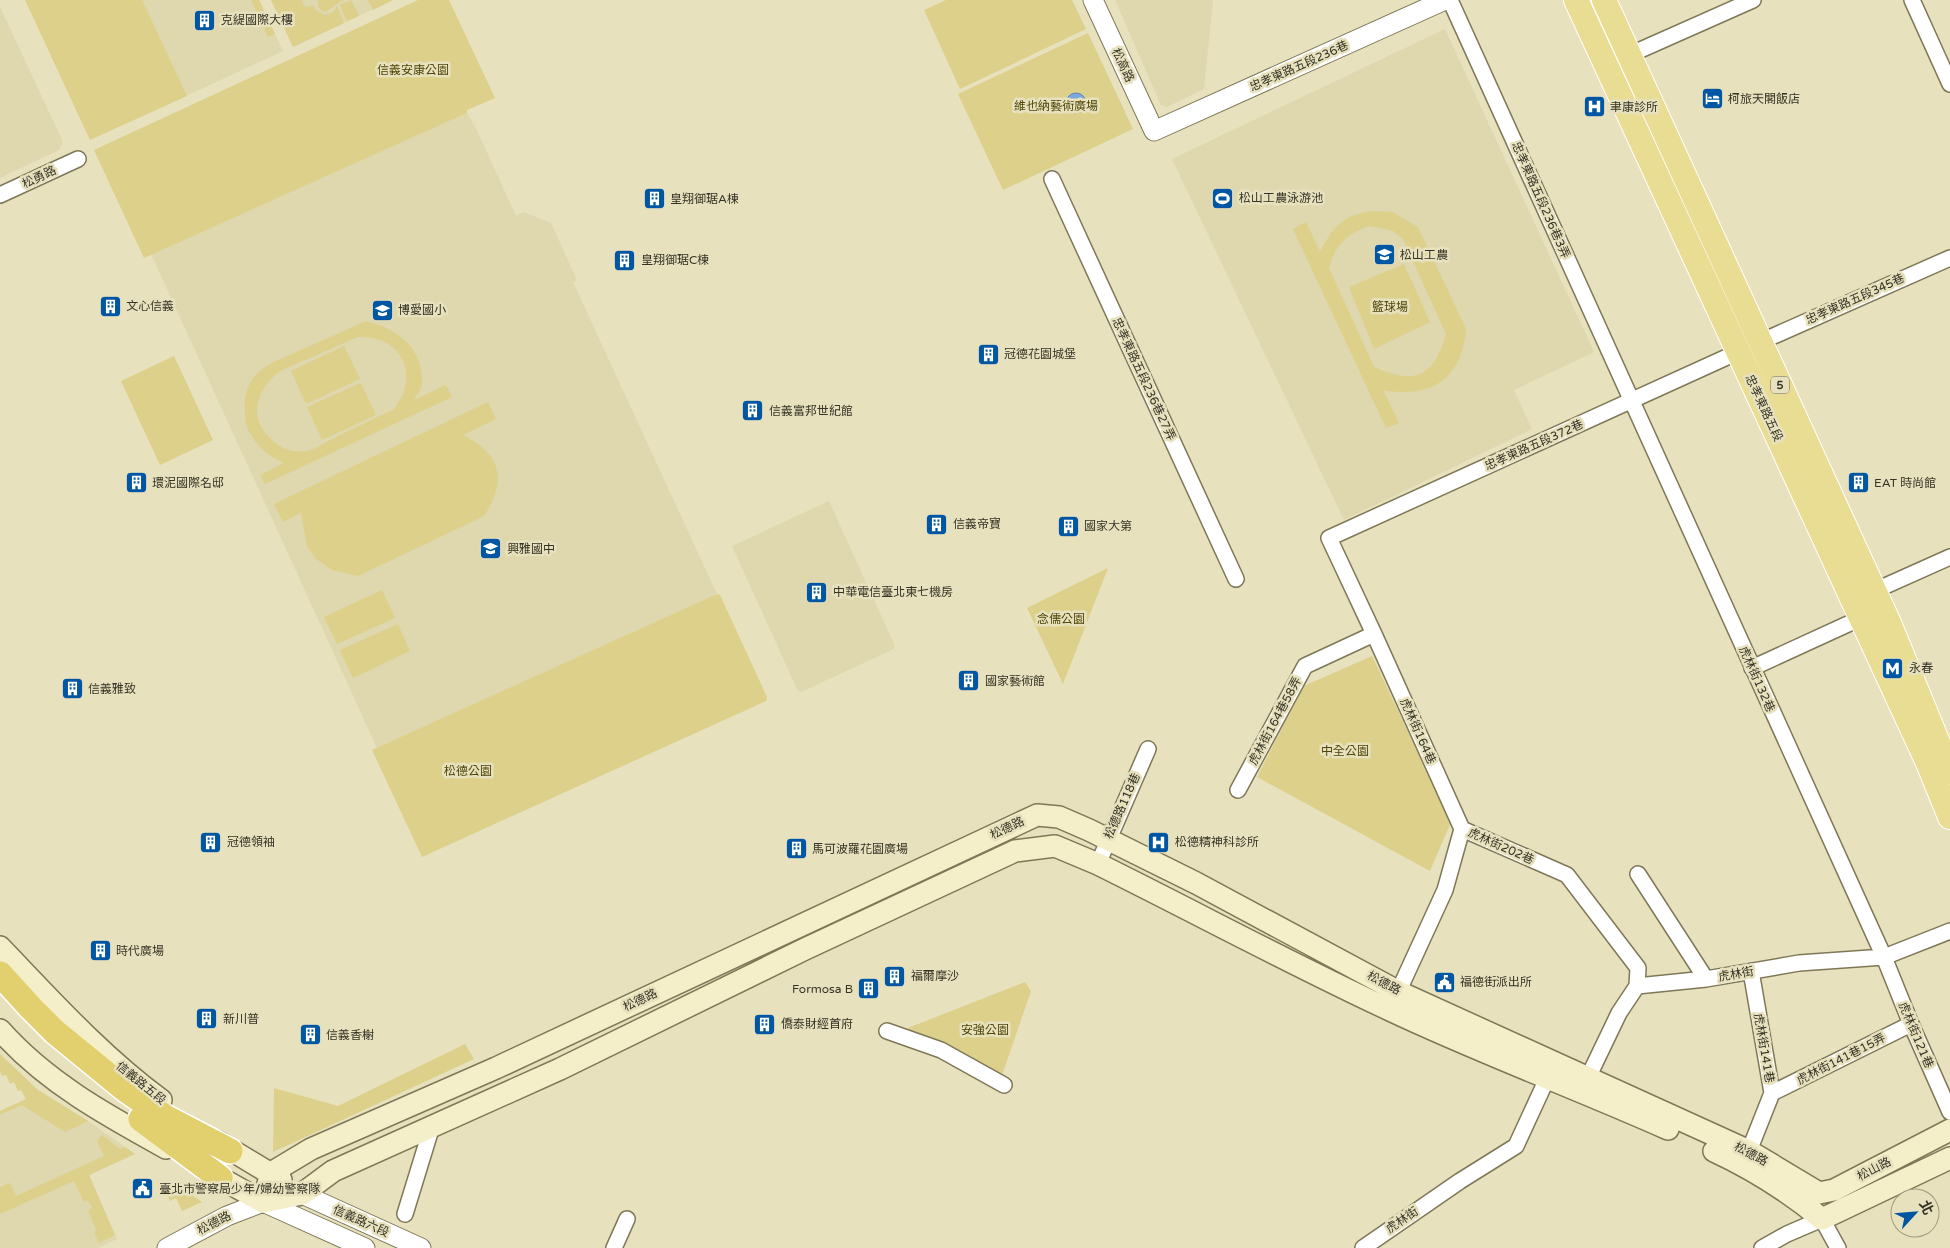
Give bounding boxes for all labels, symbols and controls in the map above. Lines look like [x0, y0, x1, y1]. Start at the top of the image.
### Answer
building icon: 克緹國際大樓 [193, 8, 217, 32]
place label: 克緹國際大樓 [221, 13, 293, 27]
street label: 忠孝東路五段236巷 [1247, 38, 1351, 94]
street label: 松高路 [1109, 46, 1137, 84]
park label: 信義安康公園 [377, 63, 449, 77]
hotel icon: 柯旅天閣飯店 [1700, 87, 1724, 111]
place label: 柯旅天閣飯店 [1728, 92, 1800, 106]
hospital icon: 聿康診所 [1582, 95, 1606, 119]
park label: 維也納藝術廣場 [1014, 99, 1098, 113]
place label: 聿康診所 [1610, 100, 1658, 114]
street label: 忠孝東路五段236巷3弄 [1509, 140, 1573, 260]
street label: 松勇路 [20, 163, 58, 191]
sports icon: 松山工農泳游池 [1211, 186, 1235, 210]
building icon: 皇翔御琚A棟 [642, 187, 666, 211]
place label: 松山工農泳游池 [1239, 191, 1323, 205]
place label: 皇翔御琚A棟 [670, 192, 739, 206]
school or university icon: 松山工農 [1372, 243, 1396, 267]
building icon: 皇翔御琚C棟 [613, 248, 637, 272]
place label: 松山工農 [1400, 248, 1448, 262]
place label: 皇翔御琚C棟 [641, 253, 709, 267]
street label: 忠孝東路五段345巷 [1803, 271, 1907, 327]
building icon: 文心信義 [98, 294, 122, 318]
school or university icon: 博愛國小 [370, 298, 394, 322]
place label: 文心信義 [126, 299, 174, 313]
park label: 籃球場 [1372, 300, 1408, 314]
place label: 博愛國小 [398, 303, 446, 317]
street label: 忠孝東路五段236巷27弄 [1109, 315, 1179, 443]
building icon: 冠德花園城堡 [976, 342, 1000, 366]
place label: 冠德花園城堡 [1004, 347, 1076, 361]
street label: 忠孝東路五段 [1742, 372, 1786, 444]
road number: 5 [1771, 376, 1789, 394]
building icon: 信義富邦世紀館 [741, 399, 765, 423]
place label: 信義富邦世紀館 [769, 404, 853, 418]
street label: 忠孝東路五段372巷 [1482, 417, 1586, 473]
building icon: 環泥國際名邸 [124, 471, 148, 495]
building icon: EAT 時尚館 [1846, 471, 1870, 495]
place label: 環泥國際名邸 [152, 476, 224, 490]
place label: EAT 時尚館 [1874, 476, 1936, 490]
building icon: 信義帝寶 [925, 512, 949, 536]
building icon: 國家大第 [1056, 514, 1080, 538]
place label: 信義帝寶 [953, 517, 1001, 531]
place label: 國家大第 [1084, 519, 1132, 533]
school or university icon: 興雅國中 [479, 537, 503, 561]
place label: 興雅國中 [507, 542, 555, 556]
building icon: 中華電信臺北東七機房 [805, 580, 829, 604]
place label: 中華電信臺北東七機房 [833, 585, 953, 599]
park label: 念儒公園 [1037, 612, 1085, 626]
street label: 虎林街132巷 [1736, 644, 1778, 714]
metro station icon: 永春 [1881, 656, 1905, 680]
place label: 永春 [1909, 661, 1933, 675]
building icon: 國家藝術館 [957, 669, 981, 693]
place label: 國家藝術館 [985, 674, 1045, 688]
street label: 虎林街164巷58弄 [1246, 675, 1304, 767]
building icon: 信義雅致 [60, 677, 84, 701]
place label: 信義雅致 [88, 682, 136, 696]
street label: 虎林街164巷 [1397, 696, 1439, 766]
park label: 中全公園 [1321, 744, 1369, 758]
park label: 松德公園 [444, 764, 492, 778]
street label: 松德路118巷 [1101, 771, 1143, 841]
street label: 松德路 [988, 814, 1026, 842]
street label: 虎林街202巷 [1466, 825, 1536, 867]
building icon: 冠德領袖 [199, 830, 223, 854]
hospital icon: 松德精神科診所 [1147, 830, 1171, 854]
place label: 冠德領袖 [227, 835, 275, 849]
place label: 松德精神科診所 [1175, 835, 1259, 849]
building icon: 馬可波羅花園廣場 [784, 837, 808, 861]
place label: 馬可波羅花園廣場 [812, 842, 908, 856]
building icon: 時代廣場 [88, 939, 112, 963]
place label: 時代廣場 [116, 944, 164, 958]
building icon: 福爾摩沙 [883, 964, 907, 988]
street label: 虎林街 [1717, 964, 1755, 984]
street label: 松德路 [1365, 968, 1403, 998]
place label: 福爾摩沙 [911, 969, 959, 983]
public building icon: 福德街派出所 [1432, 970, 1456, 994]
place label: 福德街派出所 [1460, 975, 1532, 989]
building icon: Formosa B [857, 977, 881, 1001]
place label: Formosa B [792, 982, 853, 996]
street label: 松德路 [621, 986, 659, 1014]
street label: 虎林街121巷 [1896, 1000, 1936, 1070]
building icon: 新川普 [195, 1007, 219, 1031]
place label: 新川普 [223, 1012, 259, 1026]
building icon: 僑泰財經首府 [753, 1012, 777, 1036]
street label: 虎林街141巷 [1751, 1012, 1777, 1084]
place label: 僑泰財經首府 [781, 1017, 853, 1031]
building icon: 信義香榭 [298, 1023, 322, 1047]
park label: 安強公園 [961, 1023, 1009, 1037]
place label: 信義香榭 [326, 1028, 374, 1042]
street label: 虎林街141巷15弄 [1794, 1031, 1888, 1087]
street label: 信義路五段 [113, 1059, 169, 1107]
street label: 松德路 [1732, 1139, 1770, 1169]
street label: 松山路 [1855, 1155, 1893, 1183]
public building icon: 臺北市警察局少年/婦幼警察隊 [131, 1177, 155, 1201]
place label: 臺北市警察局少年/婦幼警察隊 [159, 1182, 320, 1196]
north arrow [1890, 1188, 1940, 1238]
text: 北 [1916, 1198, 1937, 1218]
street label: 信義路六段 [331, 1202, 391, 1240]
street label: 虎林街 [1383, 1204, 1421, 1236]
street label: 松德路 [195, 1209, 233, 1237]

